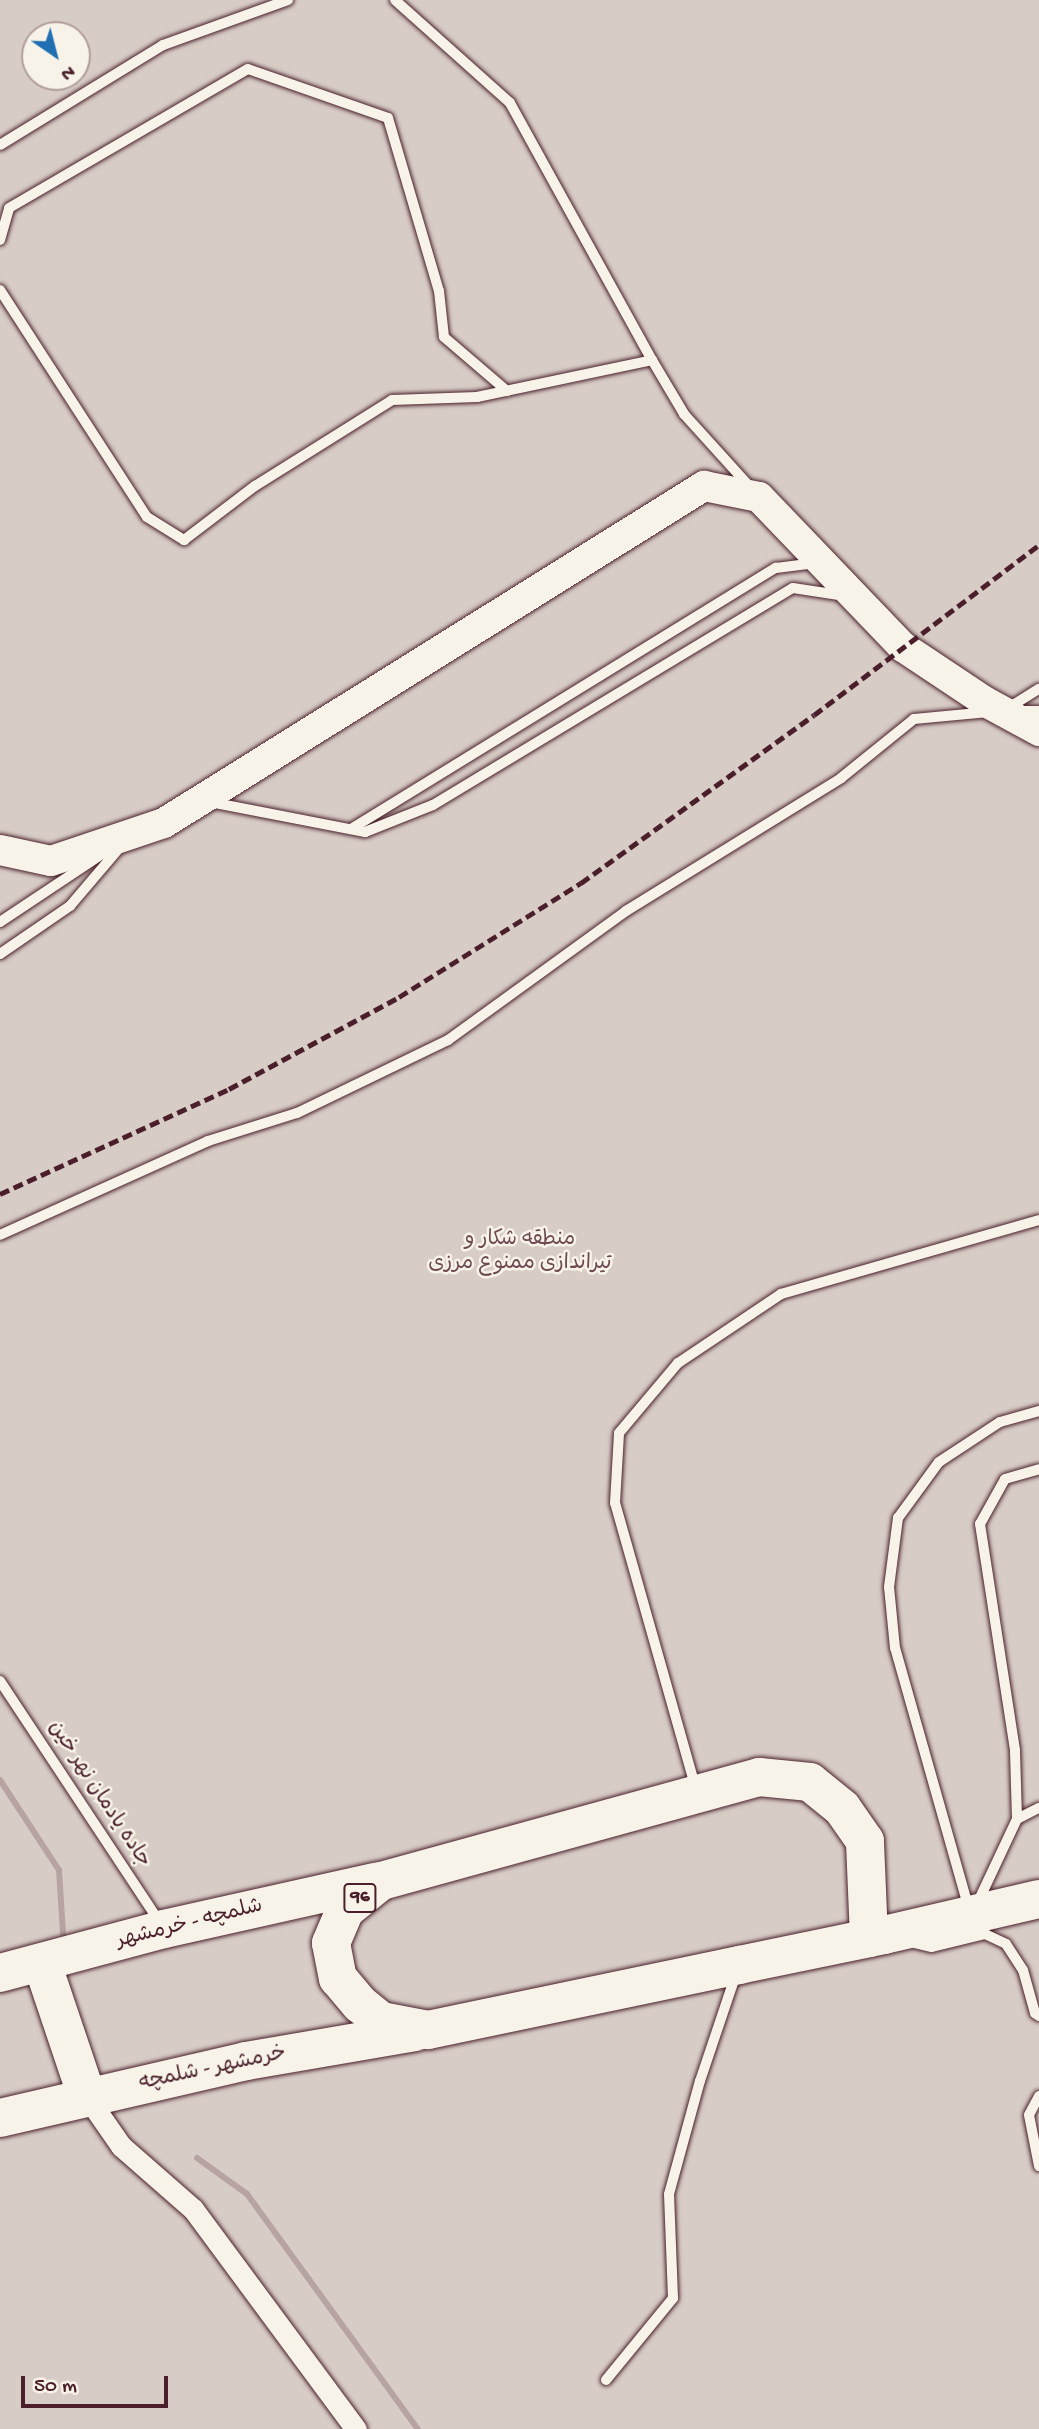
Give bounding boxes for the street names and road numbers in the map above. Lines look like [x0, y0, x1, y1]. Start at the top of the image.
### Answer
street label: جاده یادمان نهر خین [41, 1717, 155, 1873]
road number: 96 [342, 1882, 378, 1914]
street label: شلمچه - خرمشهر [114, 1895, 266, 1955]
street label: خرمشهر - شلمچه [137, 2042, 289, 2098]

